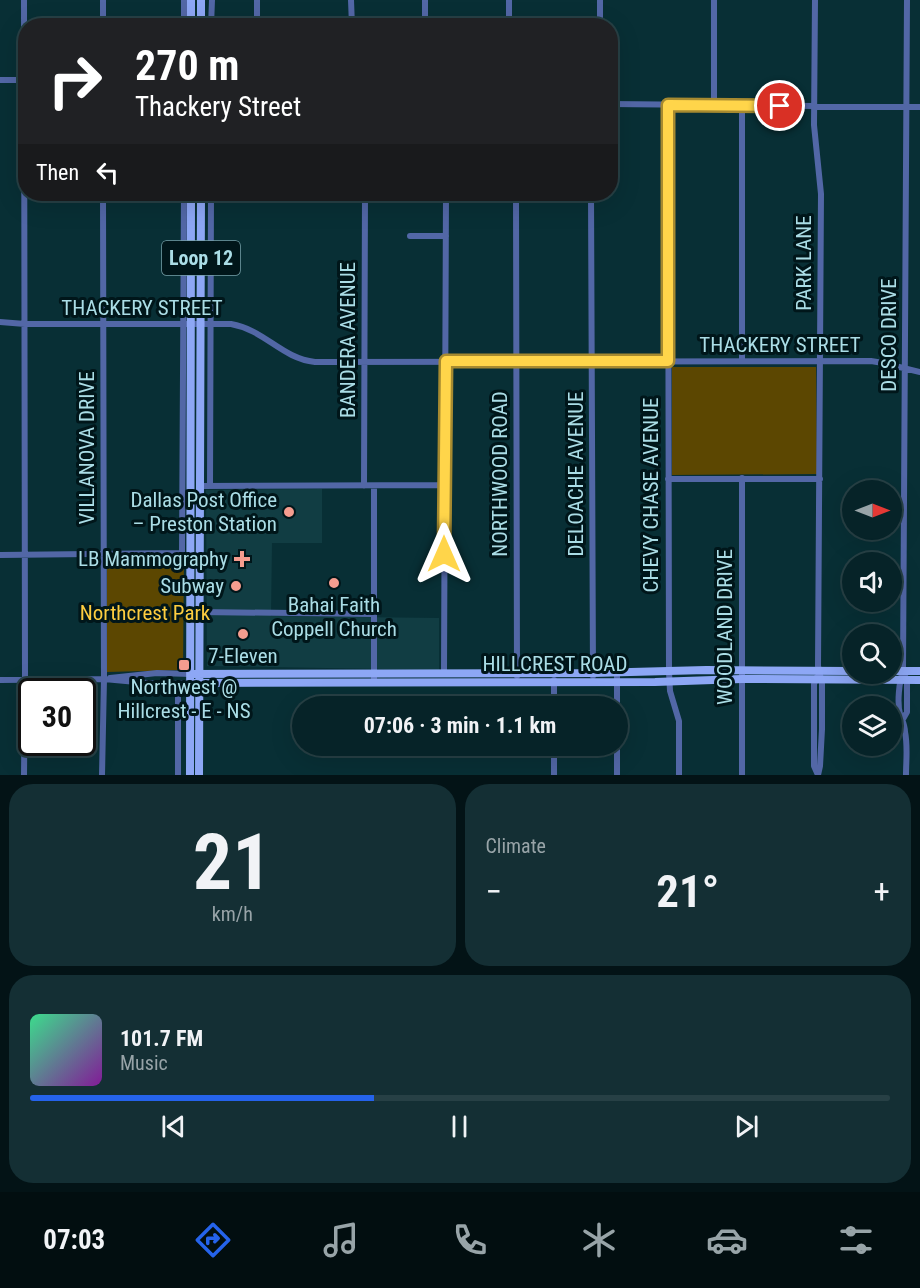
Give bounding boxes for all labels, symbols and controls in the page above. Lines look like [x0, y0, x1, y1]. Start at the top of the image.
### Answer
text: 270 m [135, 41, 240, 90]
icon: right [36, 42, 114, 120]
pin [754, 80, 805, 131]
icon: arrive [763, 89, 796, 122]
text: Thackery Street [135, 91, 301, 123]
icon: left [91, 156, 124, 189]
text: Then [36, 160, 79, 185]
street label: PARK LANE [792, 215, 816, 311]
road number: Loop 12 [162, 241, 240, 275]
street label: BANDERA AVENUE [336, 262, 360, 418]
street label: DESCO DRIVE [877, 278, 901, 392]
street label: THACKERY STREET [61, 296, 223, 320]
street label: THACKERY STREET [699, 333, 861, 357]
street label: VILLANOVA DRIVE [75, 371, 99, 525]
street label: NORTHWOOD ROAD [488, 391, 512, 557]
street label: DELOACHE AVENUE [564, 391, 588, 557]
street label: CHEVY CHASE AVENUE [639, 397, 663, 593]
north arrow [842, 480, 902, 540]
map controls [842, 480, 902, 756]
place label: Dallas Post Office – Preston Station [130, 488, 277, 536]
marker: Dallas Post Office – Preston Station [282, 505, 296, 519]
position arrow [412, 522, 476, 586]
place label: LB Mammography [78, 547, 228, 571]
street label: WOODLAND DRIVE [713, 549, 737, 705]
marker: LB Mammography [233, 550, 251, 568]
button: sound [842, 552, 902, 612]
place label: Subway [160, 574, 224, 598]
marker: Bahai Faith Coppell Church [327, 576, 341, 590]
marker: Subway [229, 579, 243, 593]
place label: Bahai Faith Coppell Church [271, 593, 397, 641]
park label: Northcrest Park [80, 601, 211, 625]
button: search [842, 624, 902, 684]
marker: 7-Eleven [236, 627, 250, 641]
place label: 7-Eleven [208, 644, 278, 668]
street label: HILLCREST ROAD [483, 652, 627, 676]
marker: Northwest @ Hillcrest - E - NS [177, 658, 191, 672]
place label: Northwest @ Hillcrest - E - NS [117, 675, 251, 723]
speed limit sign: 30 [18, 678, 96, 756]
button: layers [842, 696, 902, 756]
text: 07:06 · 3 min · 1.1 km [364, 713, 556, 738]
text: 21 [193, 817, 272, 908]
text: Climate [486, 834, 546, 858]
text: 21° [656, 865, 719, 918]
text: − [486, 872, 502, 911]
text: + [874, 872, 890, 911]
text: km/h [212, 902, 253, 926]
text: 101.7 FM [120, 1026, 203, 1051]
text: Music [120, 1051, 168, 1075]
icon: previous [157, 1110, 190, 1143]
icon: pause [443, 1110, 476, 1143]
icon: next [730, 1110, 763, 1143]
icon: directions [192, 1219, 234, 1261]
icon: music [320, 1219, 362, 1261]
icon: phone [449, 1219, 491, 1261]
icon: climate [578, 1219, 620, 1261]
icon: car [706, 1219, 748, 1261]
icon: filters [835, 1219, 877, 1261]
text: 07:03 [43, 1224, 105, 1256]

